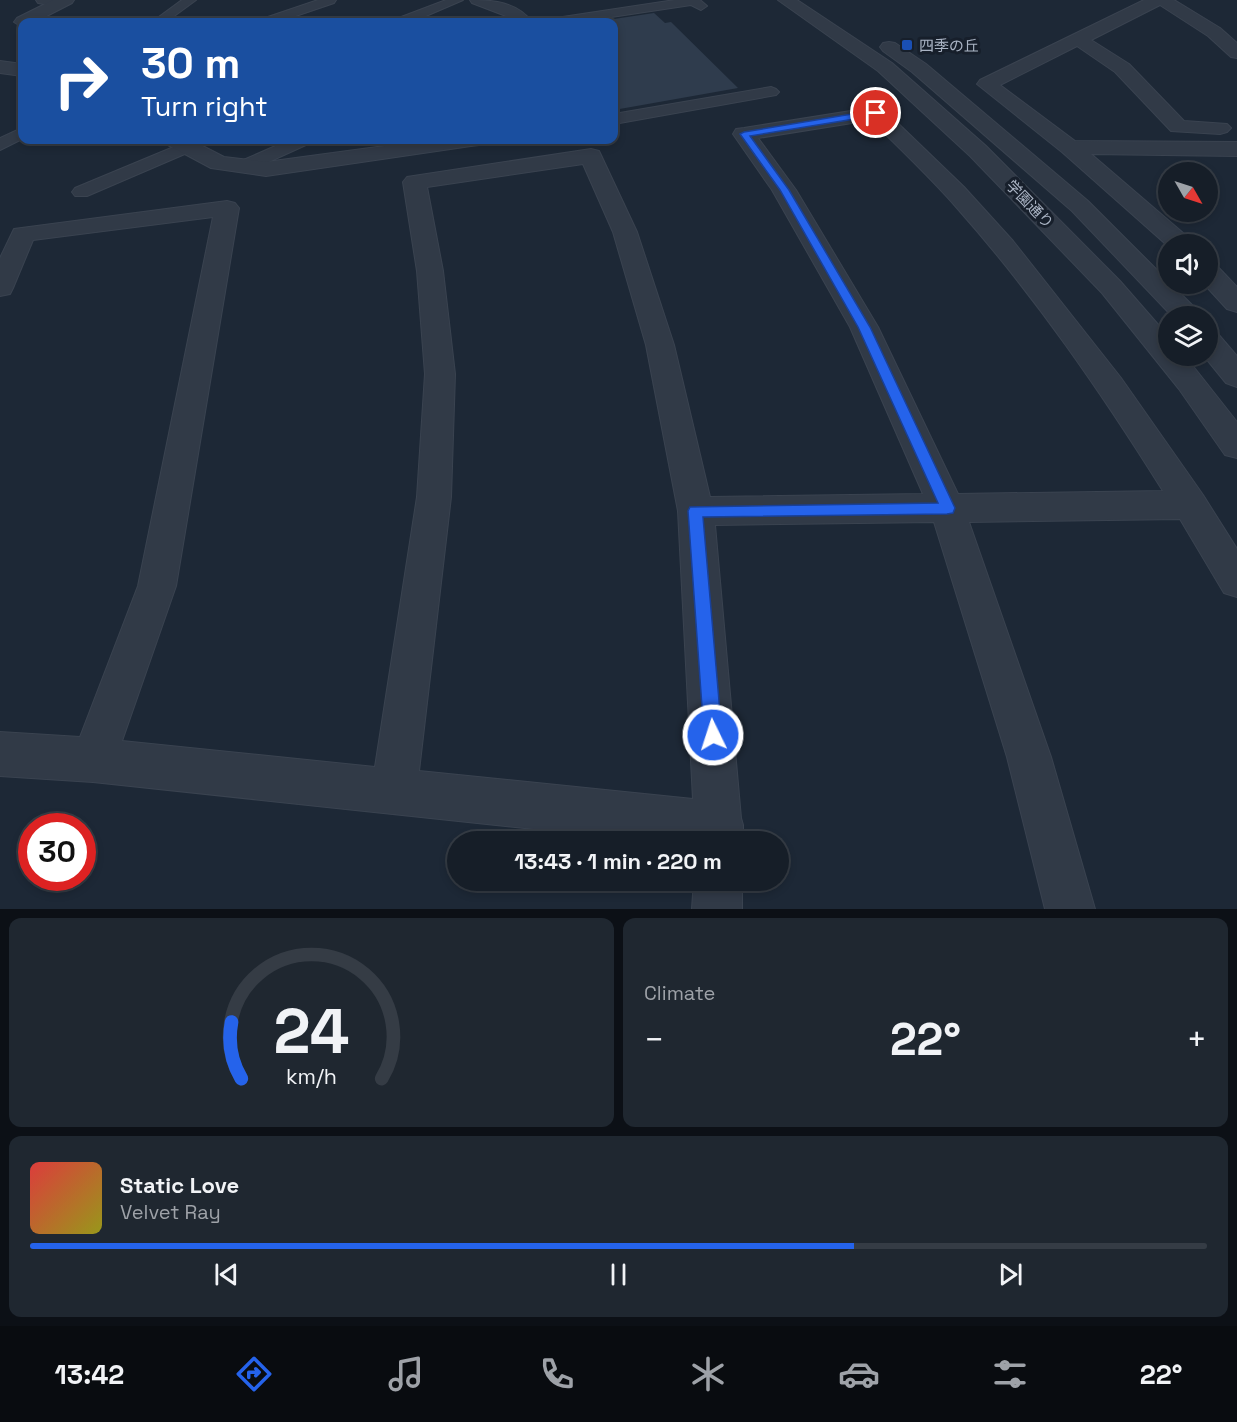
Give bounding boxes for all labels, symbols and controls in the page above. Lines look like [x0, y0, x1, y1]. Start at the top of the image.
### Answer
place label: 四季の丘 [919, 36, 979, 55]
text: 30 m [141, 37, 240, 90]
marker: 四季の丘 [900, 38, 914, 52]
icon: right [42, 42, 120, 120]
pin [850, 87, 901, 138]
text: Turn right [141, 89, 268, 124]
icon: arrive [859, 96, 892, 129]
north arrow [1158, 162, 1218, 222]
map controls [1158, 162, 1218, 366]
street label: 学園通り [1002, 176, 1058, 232]
button: sound [1158, 234, 1218, 294]
button: layers [1158, 306, 1218, 366]
position arrow [681, 703, 745, 767]
speed limit sign: 30 [18, 813, 96, 891]
text: 13:43 · 1 min · 220 m [514, 847, 722, 875]
text: Climate [644, 980, 715, 1006]
text: 24 [274, 992, 349, 1071]
text: 22° [890, 1011, 961, 1068]
text: − [644, 1019, 664, 1061]
text: + [1187, 1019, 1207, 1061]
text: km/h [286, 1064, 337, 1091]
text: Static Love [120, 1171, 239, 1199]
text: Velvet Ray [120, 1199, 221, 1225]
icon: previous [210, 1258, 243, 1291]
icon: pause [602, 1258, 635, 1291]
icon: next [994, 1258, 1027, 1291]
icon: directions [233, 1353, 275, 1395]
icon: music [385, 1353, 427, 1395]
icon: phone [536, 1353, 578, 1395]
icon: climate [687, 1353, 729, 1395]
icon: car [838, 1353, 880, 1395]
icon: filters [989, 1353, 1031, 1395]
text: 13:42 [55, 1357, 124, 1392]
text: 22° [1140, 1357, 1182, 1392]

